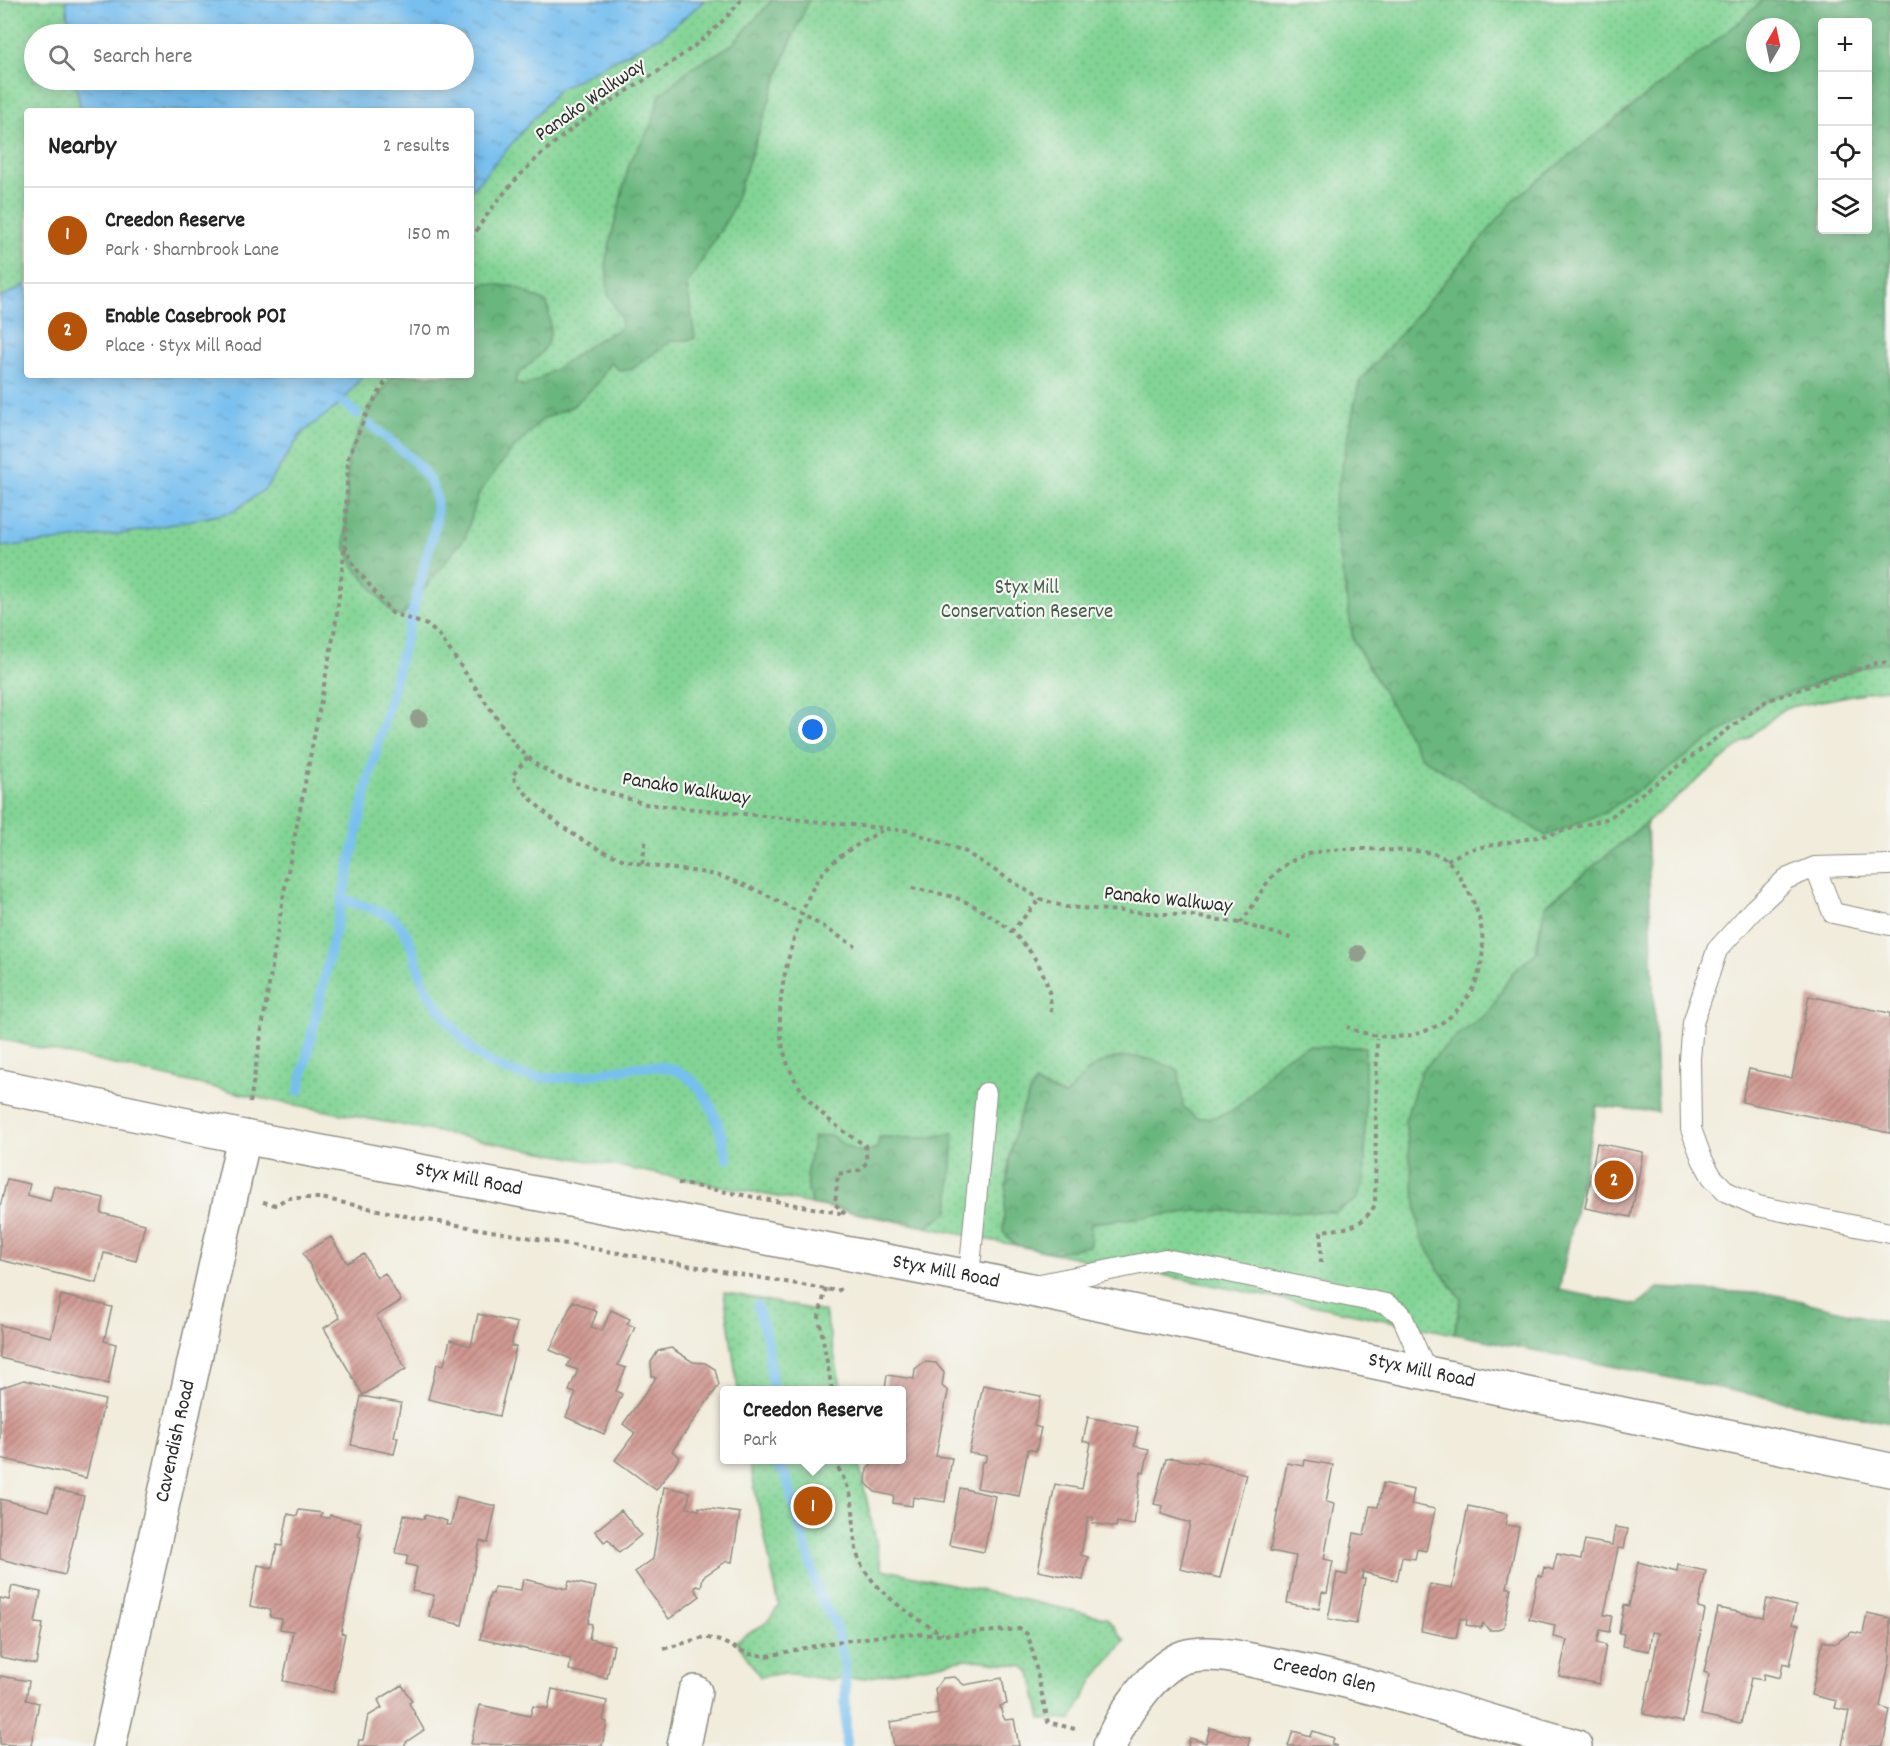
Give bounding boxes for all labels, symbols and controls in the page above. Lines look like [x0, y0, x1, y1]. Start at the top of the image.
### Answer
north arrow [1746, 18, 1800, 72]
map controls [1818, 18, 1872, 234]
button: + [1818, 18, 1872, 72]
search box [24, 24, 474, 90]
icon: search [45, 41, 78, 74]
text: Search here [93, 42, 192, 73]
street label: Panako Walkway [530, 51, 653, 150]
button: − [1818, 72, 1872, 126]
button: locate [1818, 126, 1872, 180]
text: Nearby [48, 129, 116, 166]
text: 2 results [383, 133, 450, 161]
button: layers [1818, 180, 1872, 234]
text: Creedon Reserve [105, 206, 245, 237]
text: 1 [65, 221, 70, 249]
text: 150 m [407, 221, 450, 249]
text: Park · Sharnbrook Lane [105, 237, 279, 265]
text: Enable Casebrook POI [105, 302, 286, 333]
text: 2 [63, 317, 72, 345]
text: 170 m [409, 317, 450, 345]
text: Place · Styx Mill Road [105, 333, 262, 361]
park label: Styx Mill Conservation Reserve [941, 574, 1113, 628]
your location [798, 715, 827, 744]
street label: Panako Walkway [620, 765, 753, 815]
street label: Panako Walkway [1102, 879, 1234, 923]
street label: Styx Mill Road [413, 1155, 525, 1205]
pin: 2 [1594, 1158, 1634, 1202]
street label: Styx Mill Road [890, 1248, 1002, 1298]
street label: Styx Mill Road [1365, 1346, 1478, 1398]
street label: Cavendish Road [148, 1377, 205, 1505]
popup [720, 1386, 906, 1464]
text: Creedon Reserve [743, 1396, 883, 1427]
text: Park [743, 1427, 777, 1455]
pin: 1 [794, 1484, 832, 1528]
street label: Creedon Glen [1270, 1650, 1379, 1703]

